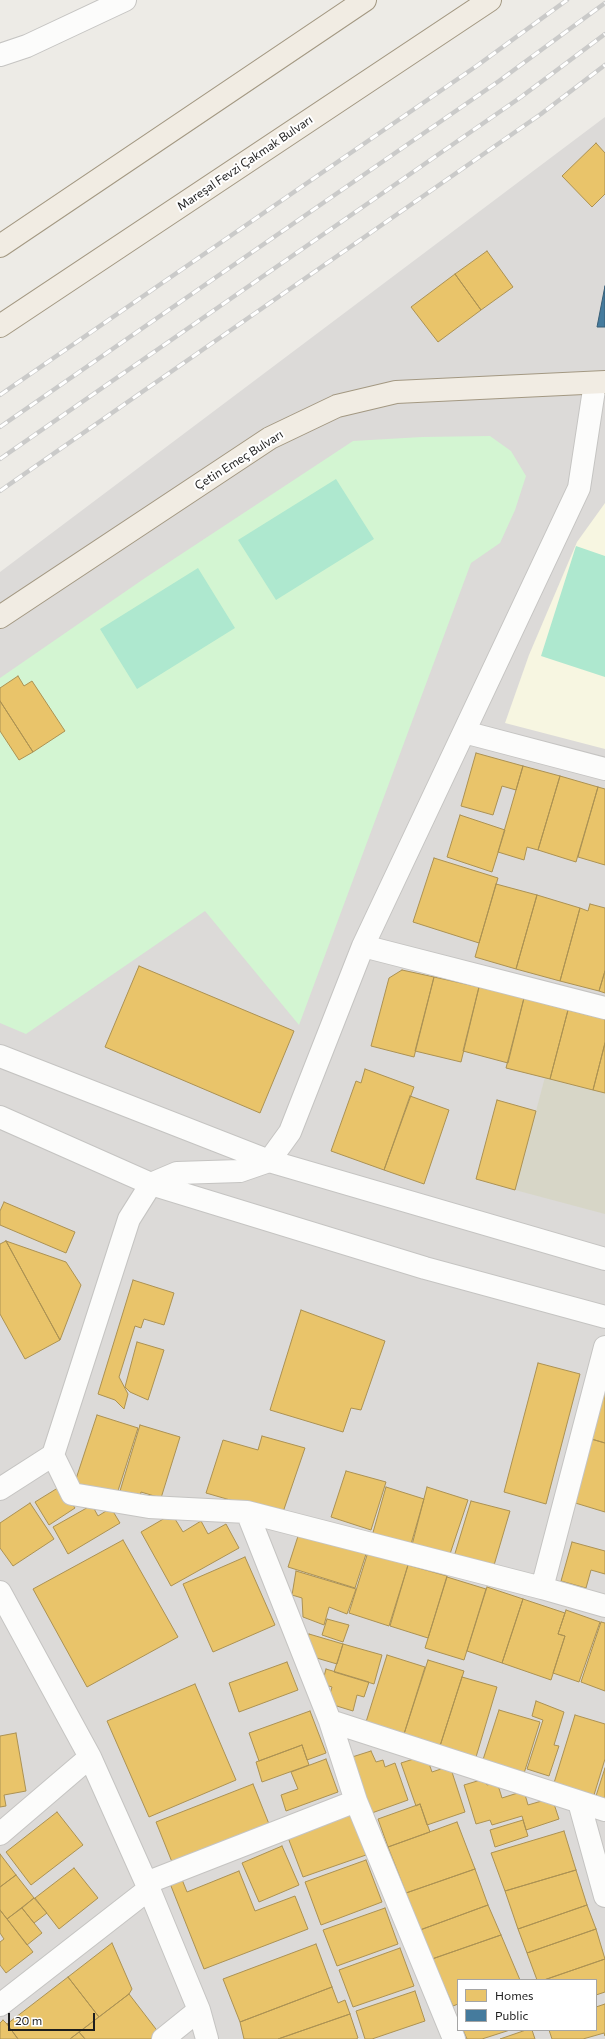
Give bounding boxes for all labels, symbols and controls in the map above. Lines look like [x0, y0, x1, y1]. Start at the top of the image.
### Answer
street label: Mareşal Fevzi Çakmak Bulvarı [175, 112, 315, 214]
street label: Çetin Emeç Bulvarı [192, 427, 286, 493]
legend [457, 1979, 597, 2031]
text: Homes [495, 1988, 533, 2002]
scale bar [10, 2005, 97, 2031]
text: Public [495, 2008, 528, 2022]
text: 20 m [15, 2013, 42, 2027]

